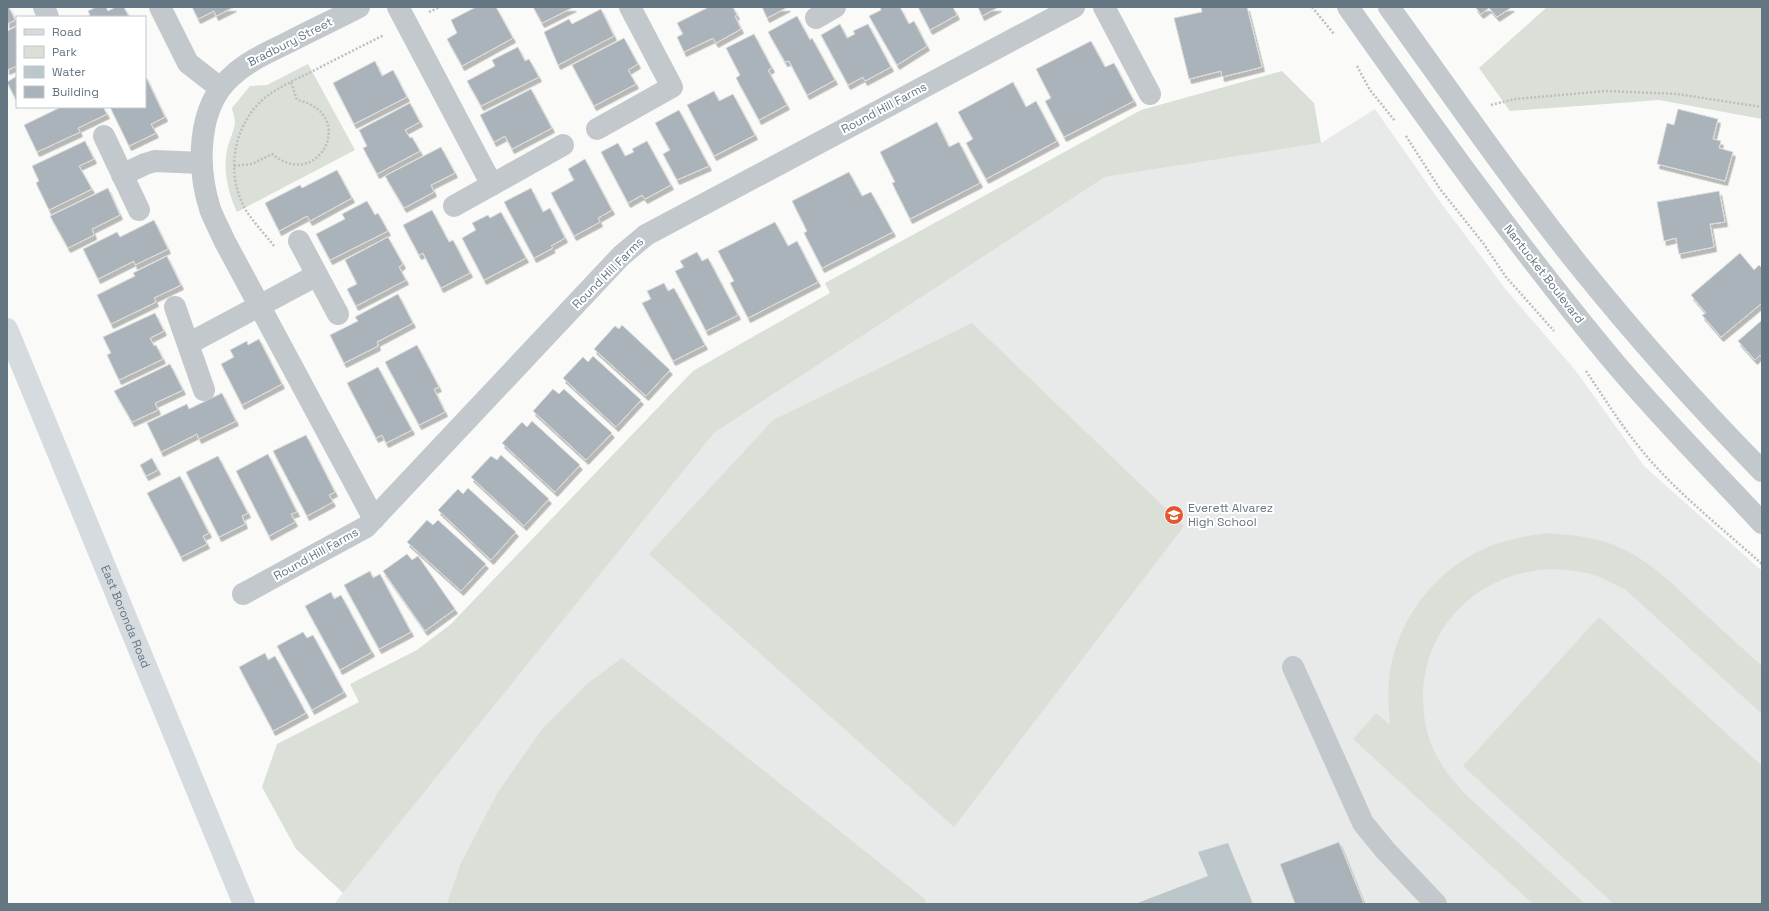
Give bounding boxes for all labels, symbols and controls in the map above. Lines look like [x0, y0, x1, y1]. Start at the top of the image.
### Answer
street label: Bradbury Street [245, 14, 335, 70]
legend [16, 16, 146, 108]
text: Road [52, 24, 81, 40]
text: Park [52, 44, 77, 60]
text: Water [52, 64, 86, 80]
street label: Round Hill Farms [838, 79, 930, 137]
text: Building [52, 84, 99, 100]
street label: Nantucket Boulevard [1500, 221, 1588, 327]
street label: Round Hill Farms [569, 234, 647, 312]
place label: Everett Alvarez High School [1188, 500, 1273, 530]
school or university icon: Everett Alvarez High School [1163, 504, 1185, 526]
street label: Round Hill Farms [271, 524, 361, 584]
street label: East Boronda Road [97, 563, 154, 670]

